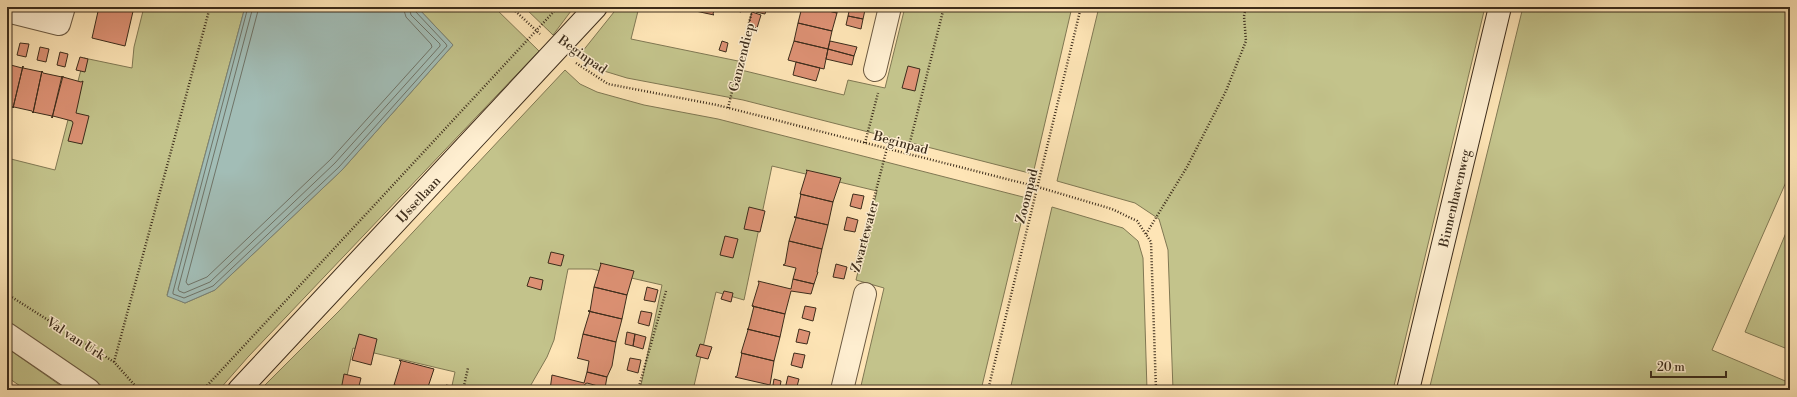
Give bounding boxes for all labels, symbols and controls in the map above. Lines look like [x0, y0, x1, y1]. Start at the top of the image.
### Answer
street label: Ganzendiep [726, 21, 758, 93]
street label: Beginpad [554, 32, 610, 78]
street label: Beginpad [871, 128, 930, 158]
street label: Binnenhavenweg [1436, 147, 1474, 250]
street label: Zoompad [1012, 167, 1042, 225]
street label: IJssellaan [393, 173, 444, 226]
street label: Zwartewater [848, 198, 882, 274]
street label: Val van Urk [42, 314, 109, 364]
scale bar [1651, 353, 1726, 379]
text: 20 m [1657, 360, 1685, 375]

